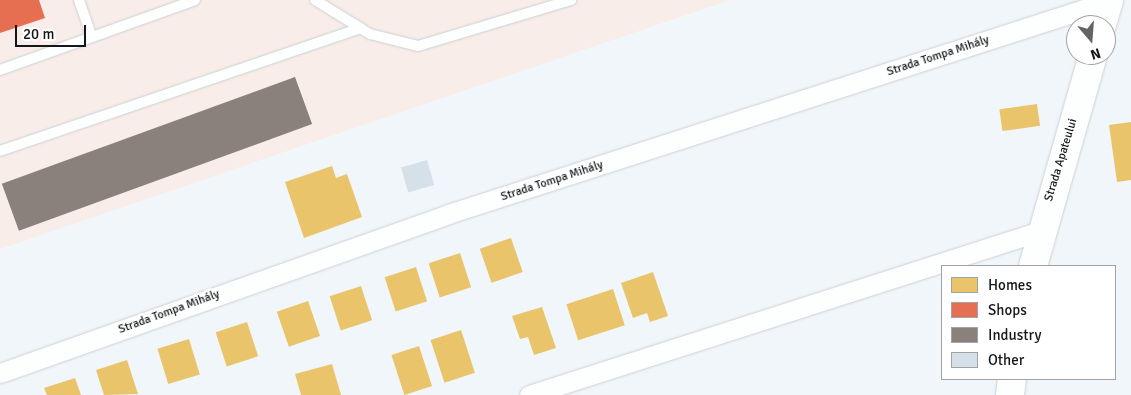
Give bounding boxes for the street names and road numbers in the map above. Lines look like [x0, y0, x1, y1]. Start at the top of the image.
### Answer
street label: Strada Tompa Mihály [885, 33, 991, 79]
street label: Strada Apateului [1042, 117, 1080, 203]
street label: Strada Tompa Mihály [499, 158, 605, 204]
street label: Strada Tompa Mihály [116, 287, 222, 337]

